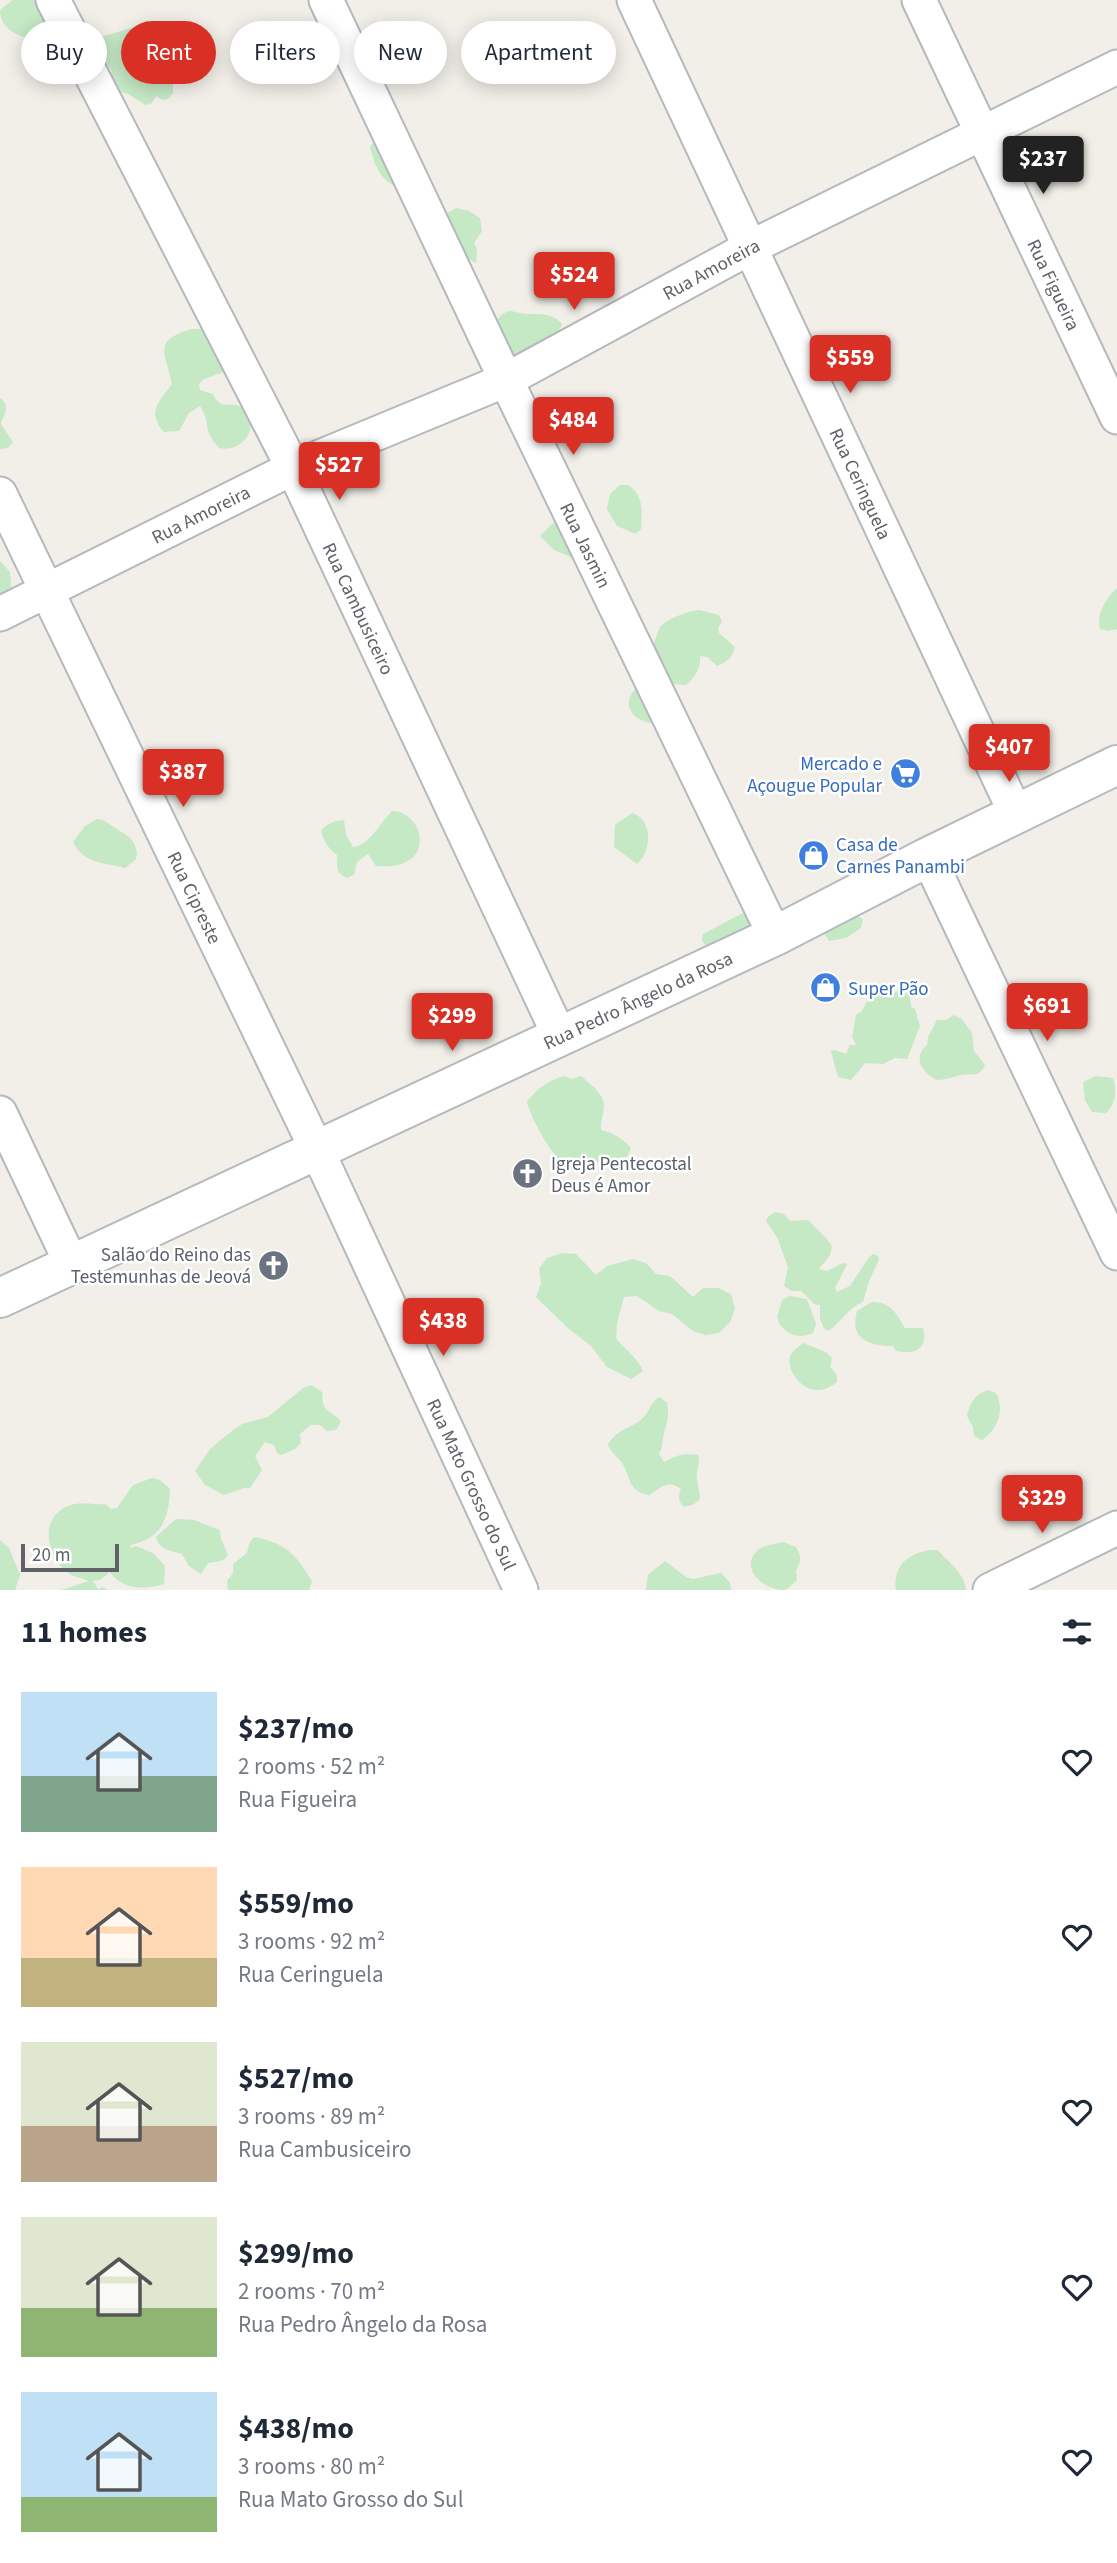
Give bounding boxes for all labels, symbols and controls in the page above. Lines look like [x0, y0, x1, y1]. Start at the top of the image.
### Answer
chip: Buy [21, 21, 107, 84]
chip: Rent [121, 21, 216, 84]
chip: Filters [230, 21, 340, 84]
chip: New [354, 21, 447, 84]
chip: Apartment [461, 21, 616, 84]
pin: $237 [1002, 136, 1084, 196]
text: $237 [1019, 142, 1067, 175]
street label: Rua Amoreira [658, 233, 765, 308]
street label: Rua Figueira [1019, 235, 1086, 335]
pin: $524 [533, 252, 615, 312]
text: $524 [550, 258, 598, 291]
pin: $559 [809, 336, 891, 395]
text: $559 [826, 341, 874, 374]
pin: $484 [532, 398, 614, 457]
text: $484 [549, 403, 597, 436]
street label: Rua Ceringuela [822, 424, 897, 544]
pin: $527 [298, 442, 380, 502]
text: $527 [315, 448, 363, 481]
street label: Rua Amoreira [147, 479, 255, 551]
street label: Rua Jasmin [552, 499, 617, 593]
street label: Rua Cambusiceiro [315, 538, 400, 680]
pin: $407 [968, 724, 1050, 784]
text: $407 [985, 730, 1033, 763]
pin: $387 [142, 750, 224, 809]
place label: Mercado e Açougue Popular [747, 751, 882, 800]
text: $387 [159, 755, 207, 788]
supermarket icon: Mercado e Açougue Popular [888, 757, 922, 791]
place label: Casa de Carnes Panambi [836, 832, 965, 881]
shop icon: Casa de Carnes Panambi [796, 838, 830, 872]
street label: Rua Cipreste [160, 847, 227, 949]
street label: Rua Pedro Ângelo da Rosa [539, 946, 738, 1057]
shop icon: Super Pão [808, 971, 842, 1005]
place label: Super Pão [848, 976, 929, 1003]
pin: $691 [1006, 984, 1088, 1043]
text: $691 [1023, 989, 1071, 1022]
pin: $299 [411, 993, 493, 1053]
text: $299 [428, 999, 476, 1032]
place label: Igreja Pentecostal Deus é Amor [551, 1151, 692, 1200]
church icon: Igreja Pentecostal Deus é Amor [511, 1157, 545, 1191]
place label: Salão do Reino das Testemunhas de Jeová [71, 1242, 251, 1291]
church icon: Salão do Reino das Testemunhas de Jeová [257, 1248, 291, 1282]
pin: $438 [402, 1298, 484, 1358]
text: $438 [419, 1304, 467, 1337]
street label: Rua Mato Grosso do Sul [419, 1395, 522, 1575]
pin: $329 [1001, 1476, 1083, 1535]
text: $329 [1018, 1481, 1066, 1514]
scale bar [21, 1541, 119, 1573]
text: 20 m [32, 1542, 70, 1569]
text: 11 homes [21, 1611, 147, 1654]
icon: filters [1058, 1613, 1096, 1651]
text: $237/mo [238, 1707, 354, 1750]
icon: home [77, 1720, 161, 1804]
icon: heart [1058, 1743, 1096, 1781]
text: 2 rooms · 52 m² [238, 1750, 385, 1783]
text: Rua Figueira [238, 1783, 357, 1816]
text: $559/mo [238, 1882, 354, 1925]
icon: home [77, 1895, 161, 1979]
icon: heart [1058, 1918, 1096, 1956]
text: 3 rooms · 92 m² [238, 1925, 385, 1958]
text: Rua Ceringuela [238, 1958, 384, 1991]
text: $527/mo [238, 2057, 354, 2100]
icon: home [77, 2070, 161, 2154]
icon: heart [1058, 2093, 1096, 2131]
text: 3 rooms · 89 m² [238, 2100, 385, 2133]
text: Rua Cambusiceiro [238, 2133, 411, 2166]
text: $299/mo [238, 2232, 354, 2275]
icon: home [77, 2245, 161, 2329]
icon: heart [1058, 2268, 1096, 2306]
text: 2 rooms · 70 m² [238, 2275, 385, 2308]
text: Rua Pedro Ângelo da Rosa [238, 2308, 487, 2341]
text: $438/mo [238, 2407, 354, 2450]
icon: home [77, 2420, 161, 2504]
icon: heart [1058, 2443, 1096, 2481]
text: 3 rooms · 80 m² [238, 2450, 385, 2483]
text: Rua Mato Grosso do Sul [238, 2483, 464, 2516]

